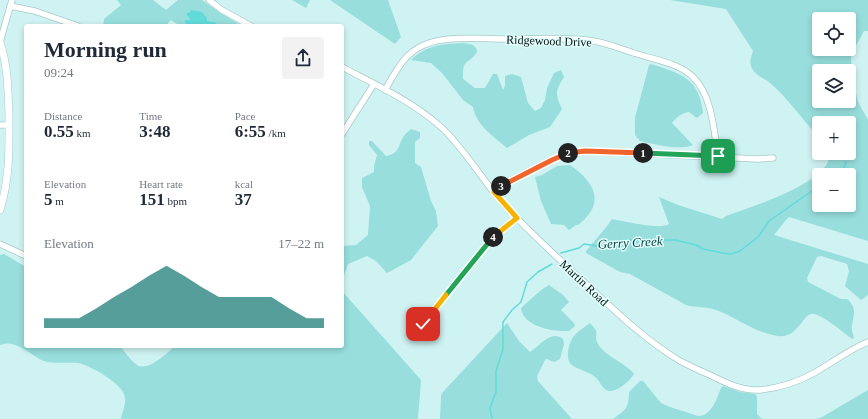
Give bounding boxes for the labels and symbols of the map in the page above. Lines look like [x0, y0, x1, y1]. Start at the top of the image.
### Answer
street label: Ridgewood Drive [506, 33, 592, 49]
pin [701, 139, 735, 173]
pin: 2 [558, 143, 578, 163]
pin: 1 [633, 143, 653, 163]
pin: 3 [491, 176, 511, 196]
pin: 4 [483, 227, 503, 247]
water label: Gerry Creek [597, 233, 663, 252]
street label: Martin Road [557, 257, 611, 309]
pin [406, 307, 440, 341]

